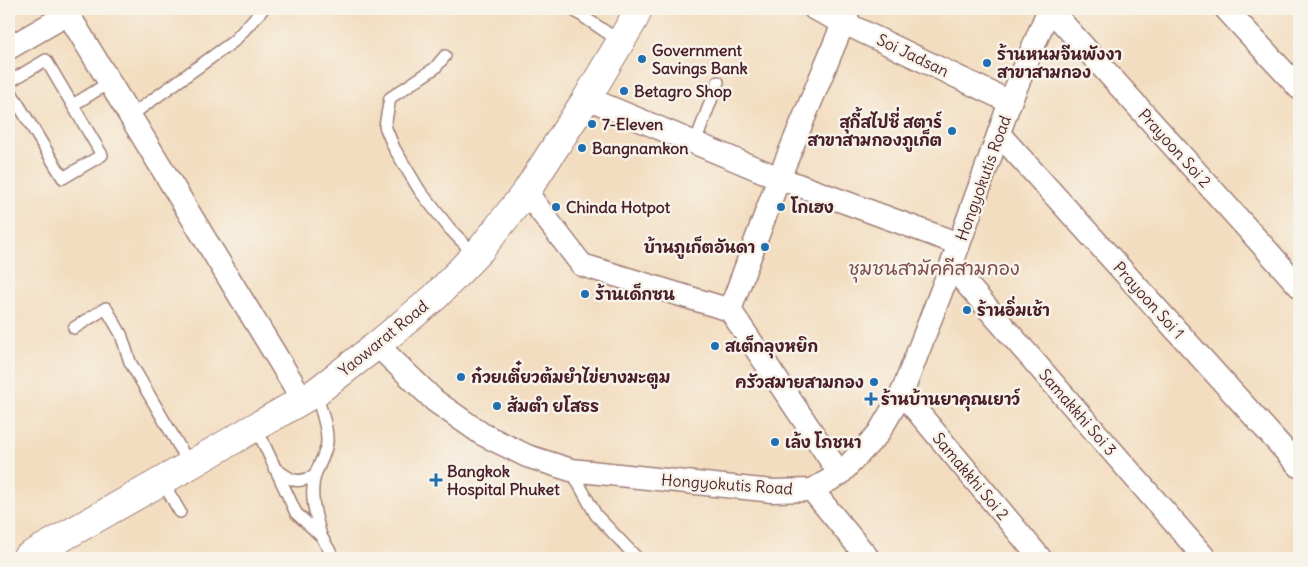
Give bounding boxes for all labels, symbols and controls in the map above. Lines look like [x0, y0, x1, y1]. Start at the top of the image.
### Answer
street label: Soi Jadsan [874, 29, 952, 81]
place label: Government Savings Bank [652, 40, 748, 79]
place label: ร้านหนมจีนพังงา สาขาสามกอง [997, 43, 1122, 82]
marker: Government Savings Bank [636, 53, 648, 65]
marker: ร้านหนมจีนพังงา สาขาสามกอง [981, 57, 993, 69]
place label: Betagro Shop [634, 81, 732, 102]
marker: Betagro Shop [618, 85, 630, 97]
street label: Prayoon Soi 2 [1134, 104, 1216, 192]
place label: สุกี้สไปซี่ สตาร์ สาขาสามกองภูเก็ต [807, 106, 942, 152]
street label: Hongyokutis Road [951, 113, 1015, 243]
place label: 7-Eleven [602, 114, 663, 134]
marker: 7-Eleven [586, 118, 598, 130]
marker: สุกี้สไปซี่ สตาร์ สาขาสามกองภูเก็ต [946, 125, 958, 137]
place label: Bangnamkon [592, 138, 689, 159]
marker: Bangnamkon [576, 142, 588, 154]
place label: โกเฮง [790, 196, 834, 217]
place label: Chinda Hotpot [566, 197, 671, 218]
marker: Chinda Hotpot [550, 201, 562, 213]
marker: โกเฮง [775, 201, 787, 213]
place label: บ้านภูเก็ตอันดา [644, 235, 755, 259]
marker: บ้านภูเก็ตอันดา [759, 241, 771, 253]
district label: ชุมชนสามัคคีสามกอง [848, 256, 1020, 283]
street label: Prayoon Soi 1 [1109, 257, 1189, 343]
place label: ร้านเด็กซน [595, 282, 675, 304]
marker: ร้านเด็กซน [579, 288, 591, 300]
place label: ร้านอิ่มเช้า [977, 295, 1050, 320]
street label: Yaowarat Road [334, 296, 432, 380]
marker: ร้านอิ่มเช้า [961, 304, 973, 316]
place label: สเต็กลุงหยิก [725, 334, 818, 359]
marker: สเต็กลุงหยิก [709, 340, 721, 352]
place label: ก๋วยเตี๋ยวต้มยำไข่ยางมะตูม [471, 360, 670, 389]
street label: Samakkhi Soi 3 [1035, 364, 1121, 460]
marker: ก๋วยเตี๋ยวต้มยำไข่ยางมะตูม [455, 371, 467, 383]
place label: ครัวสมายสามกอง [735, 372, 864, 392]
marker: ครัวสมายสามกอง [868, 376, 880, 388]
place label: ร้านบ้านยาคุณเยาว์ [881, 388, 1021, 412]
marker: ร้านบ้านยาคุณเยาว์ [865, 393, 877, 405]
place label: ส้มตำ ยโสธร [507, 395, 599, 416]
marker: ส้มตำ ยโสธร [491, 400, 503, 412]
street label: Samakkhi Soi 2 [929, 428, 1014, 524]
place label: เล้ง โภชนา [785, 431, 861, 452]
marker: เล้ง โภชนา [769, 436, 781, 448]
place label: Bangkok Hospital Phuket [447, 461, 560, 500]
street label: Hongyokutis Road [661, 469, 793, 499]
marker: Bangkok Hospital Phuket [429, 473, 443, 487]

